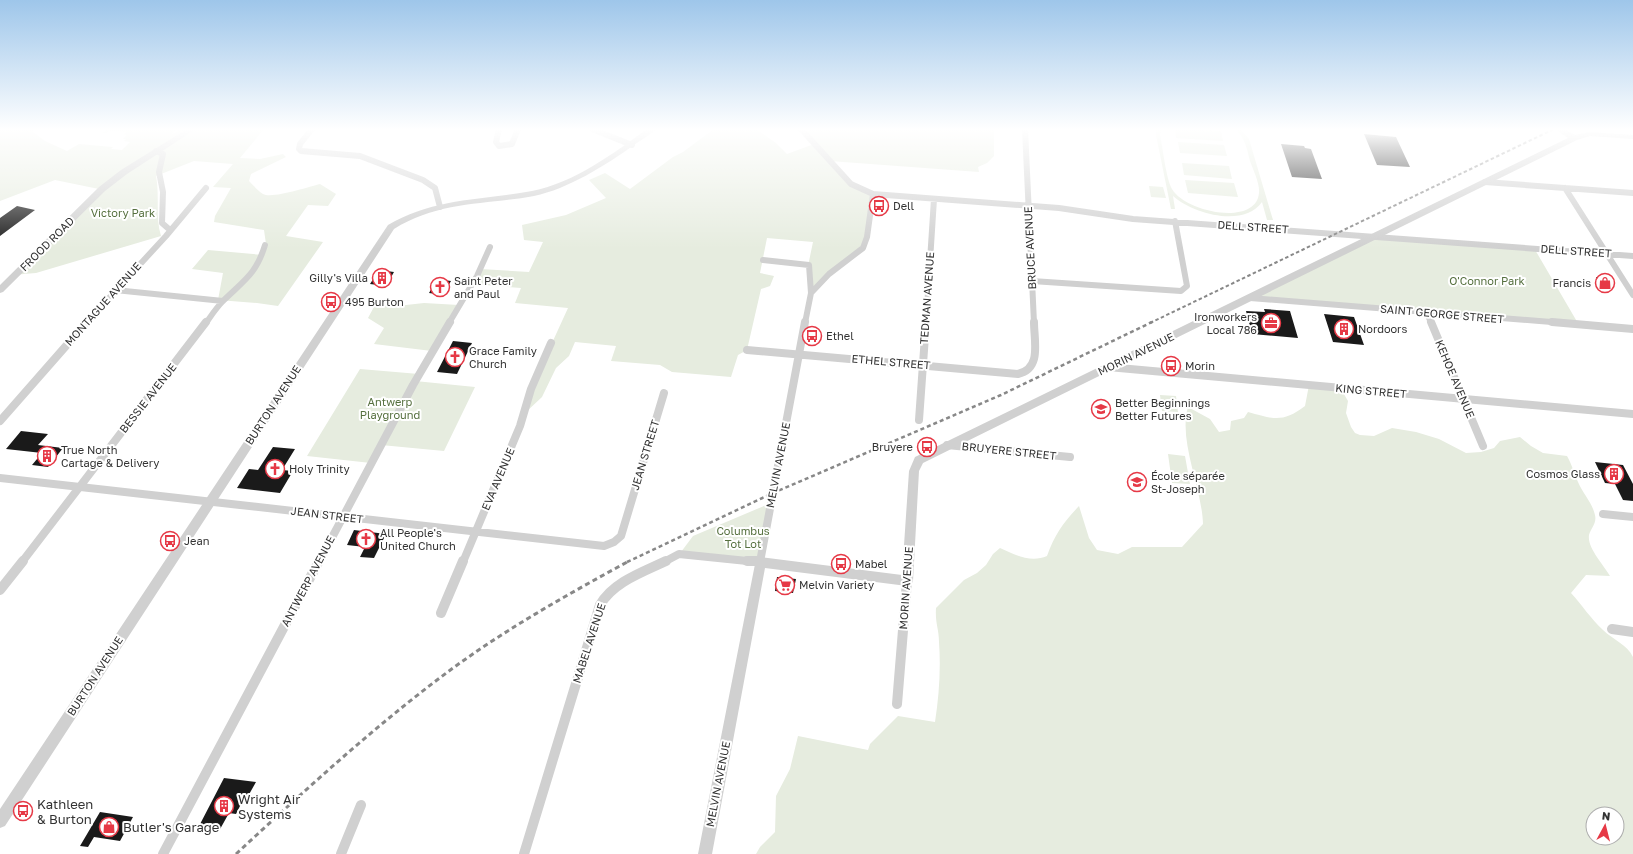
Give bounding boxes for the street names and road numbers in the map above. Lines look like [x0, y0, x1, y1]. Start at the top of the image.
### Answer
street label: BRUCE AVENUE [1021, 206, 1038, 290]
street label: FROOD ROAD [17, 214, 77, 273]
street label: DELL STREET [1217, 218, 1289, 235]
street label: DELL STREET [1540, 242, 1612, 259]
street label: TEDMAN AVENUE [917, 251, 936, 345]
street label: MONTAGUE AVENUE [62, 259, 144, 348]
street label: SAINT GEORGE STREET [1379, 302, 1505, 325]
street label: MORIN AVENUE [1096, 329, 1176, 378]
street label: KEHOE AVENUE [1433, 338, 1478, 420]
street label: ETHEL STREET [851, 352, 931, 371]
street label: BESSIE AVENUE [116, 360, 179, 435]
street label: BURTON AVENUE [242, 362, 303, 447]
street label: KING STREET [1335, 381, 1407, 400]
street label: JEAN STREET [628, 418, 661, 492]
street label: MELVIN AVENUE [763, 421, 792, 509]
street label: BRUYERE STREET [961, 439, 1057, 462]
street label: EVA AVENUE [478, 445, 517, 512]
street label: JEAN STREET [290, 504, 364, 525]
street label: ANTWERP AVENUE [278, 533, 337, 628]
street label: MORIN AVENUE [896, 546, 915, 630]
street label: MABEL AVENUE [569, 601, 608, 685]
street label: BURTON AVENUE [64, 633, 125, 718]
street label: MELVIN AVENUE [703, 740, 732, 828]

